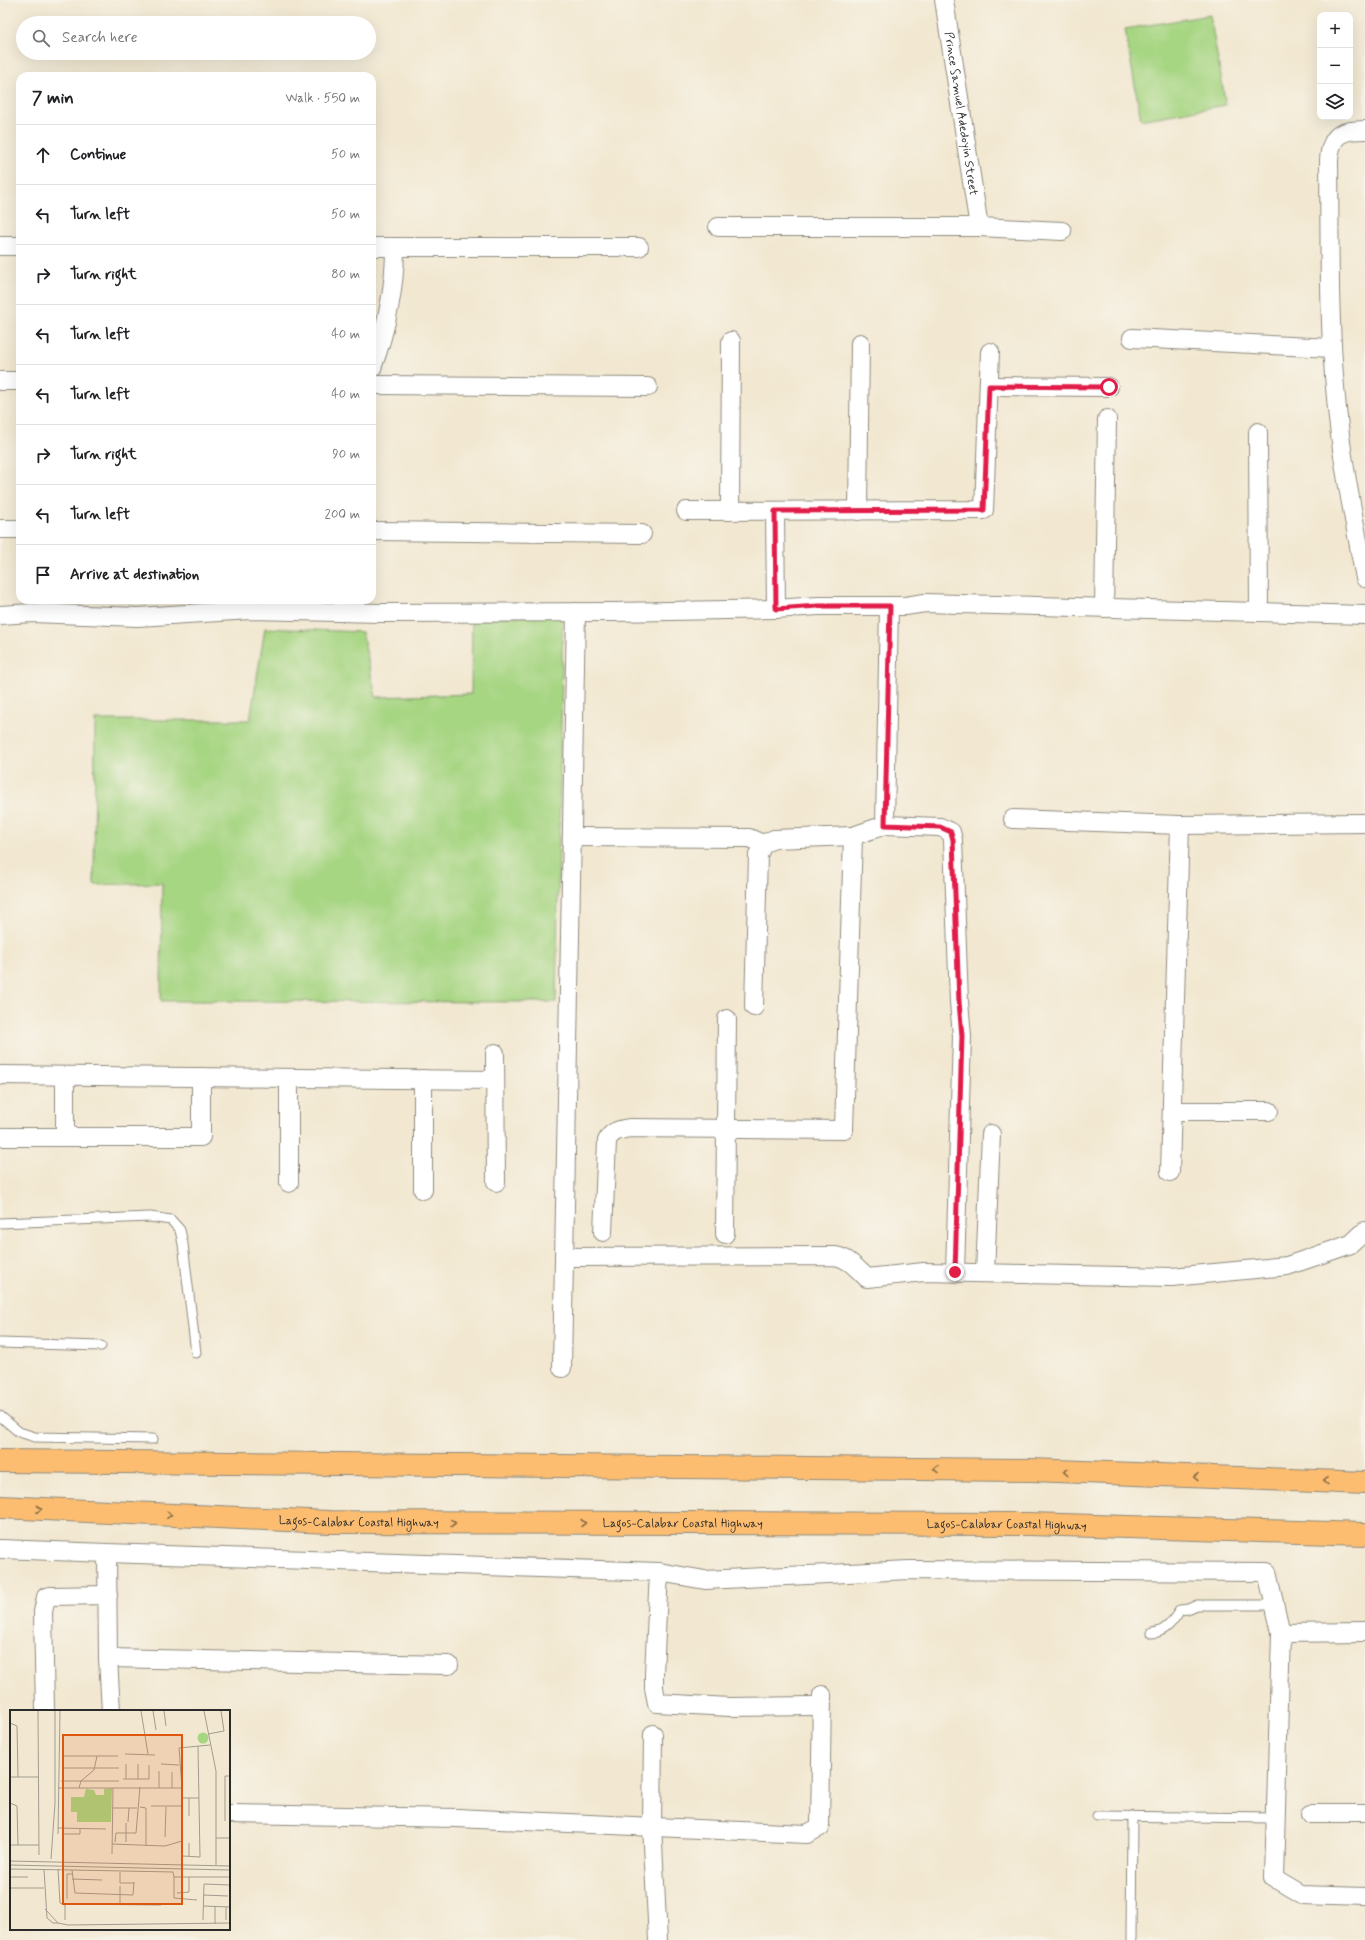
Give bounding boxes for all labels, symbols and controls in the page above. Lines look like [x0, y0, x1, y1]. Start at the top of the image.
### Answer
map controls [1317, 12, 1353, 120]
button: + [1317, 12, 1353, 48]
search box [16, 16, 376, 60]
icon: search [30, 27, 52, 49]
text: Search here [62, 28, 138, 48]
street label: Prince Samuel Adedoyin Street [940, 31, 981, 197]
button: − [1317, 48, 1353, 84]
button: layers [1317, 84, 1353, 120]
text: 7 min [32, 87, 74, 109]
text: Walk · 550 m [286, 90, 360, 107]
icon: ahead [32, 144, 54, 166]
text: Continue [70, 145, 126, 165]
text: 50 m [331, 146, 360, 163]
icon: left [32, 204, 54, 226]
text: Turn left [70, 205, 130, 225]
text: 50 m [331, 206, 360, 223]
icon: right [32, 264, 54, 286]
text: Turn right [70, 265, 137, 285]
text: 80 m [331, 266, 360, 283]
icon: left [32, 324, 54, 346]
text: Turn left [70, 325, 130, 345]
text: 40 m [331, 326, 360, 343]
route start [1100, 378, 1118, 396]
icon: left [32, 384, 54, 406]
text: Turn left [70, 385, 130, 405]
text: 40 m [331, 386, 360, 403]
icon: right [32, 444, 54, 466]
text: Turn right [70, 445, 137, 465]
text: 90 m [332, 446, 360, 463]
icon: left [32, 504, 54, 526]
text: Turn left [70, 505, 130, 525]
text: 200 m [325, 506, 360, 523]
icon: arrive [32, 564, 54, 586]
text: Arrive at destination [70, 565, 199, 585]
route end [946, 1263, 964, 1281]
one-way arrow [933, 1465, 939, 1474]
one-way arrow [1063, 1468, 1069, 1476]
one-way arrow [1193, 1472, 1199, 1481]
one-way arrow [1323, 1477, 1329, 1485]
one-way arrow [36, 1505, 42, 1513]
one-way arrow [166, 1511, 172, 1519]
street label: Lagos-Calabar Coastal Highway [278, 1513, 439, 1531]
street label: Lagos-Calabar Coastal Highway [602, 1516, 763, 1533]
street label: Lagos-Calabar Coastal Highway [926, 1517, 1087, 1535]
one-way arrow [450, 1519, 456, 1527]
one-way arrow [580, 1519, 586, 1527]
inset map [10, 1710, 230, 1930]

